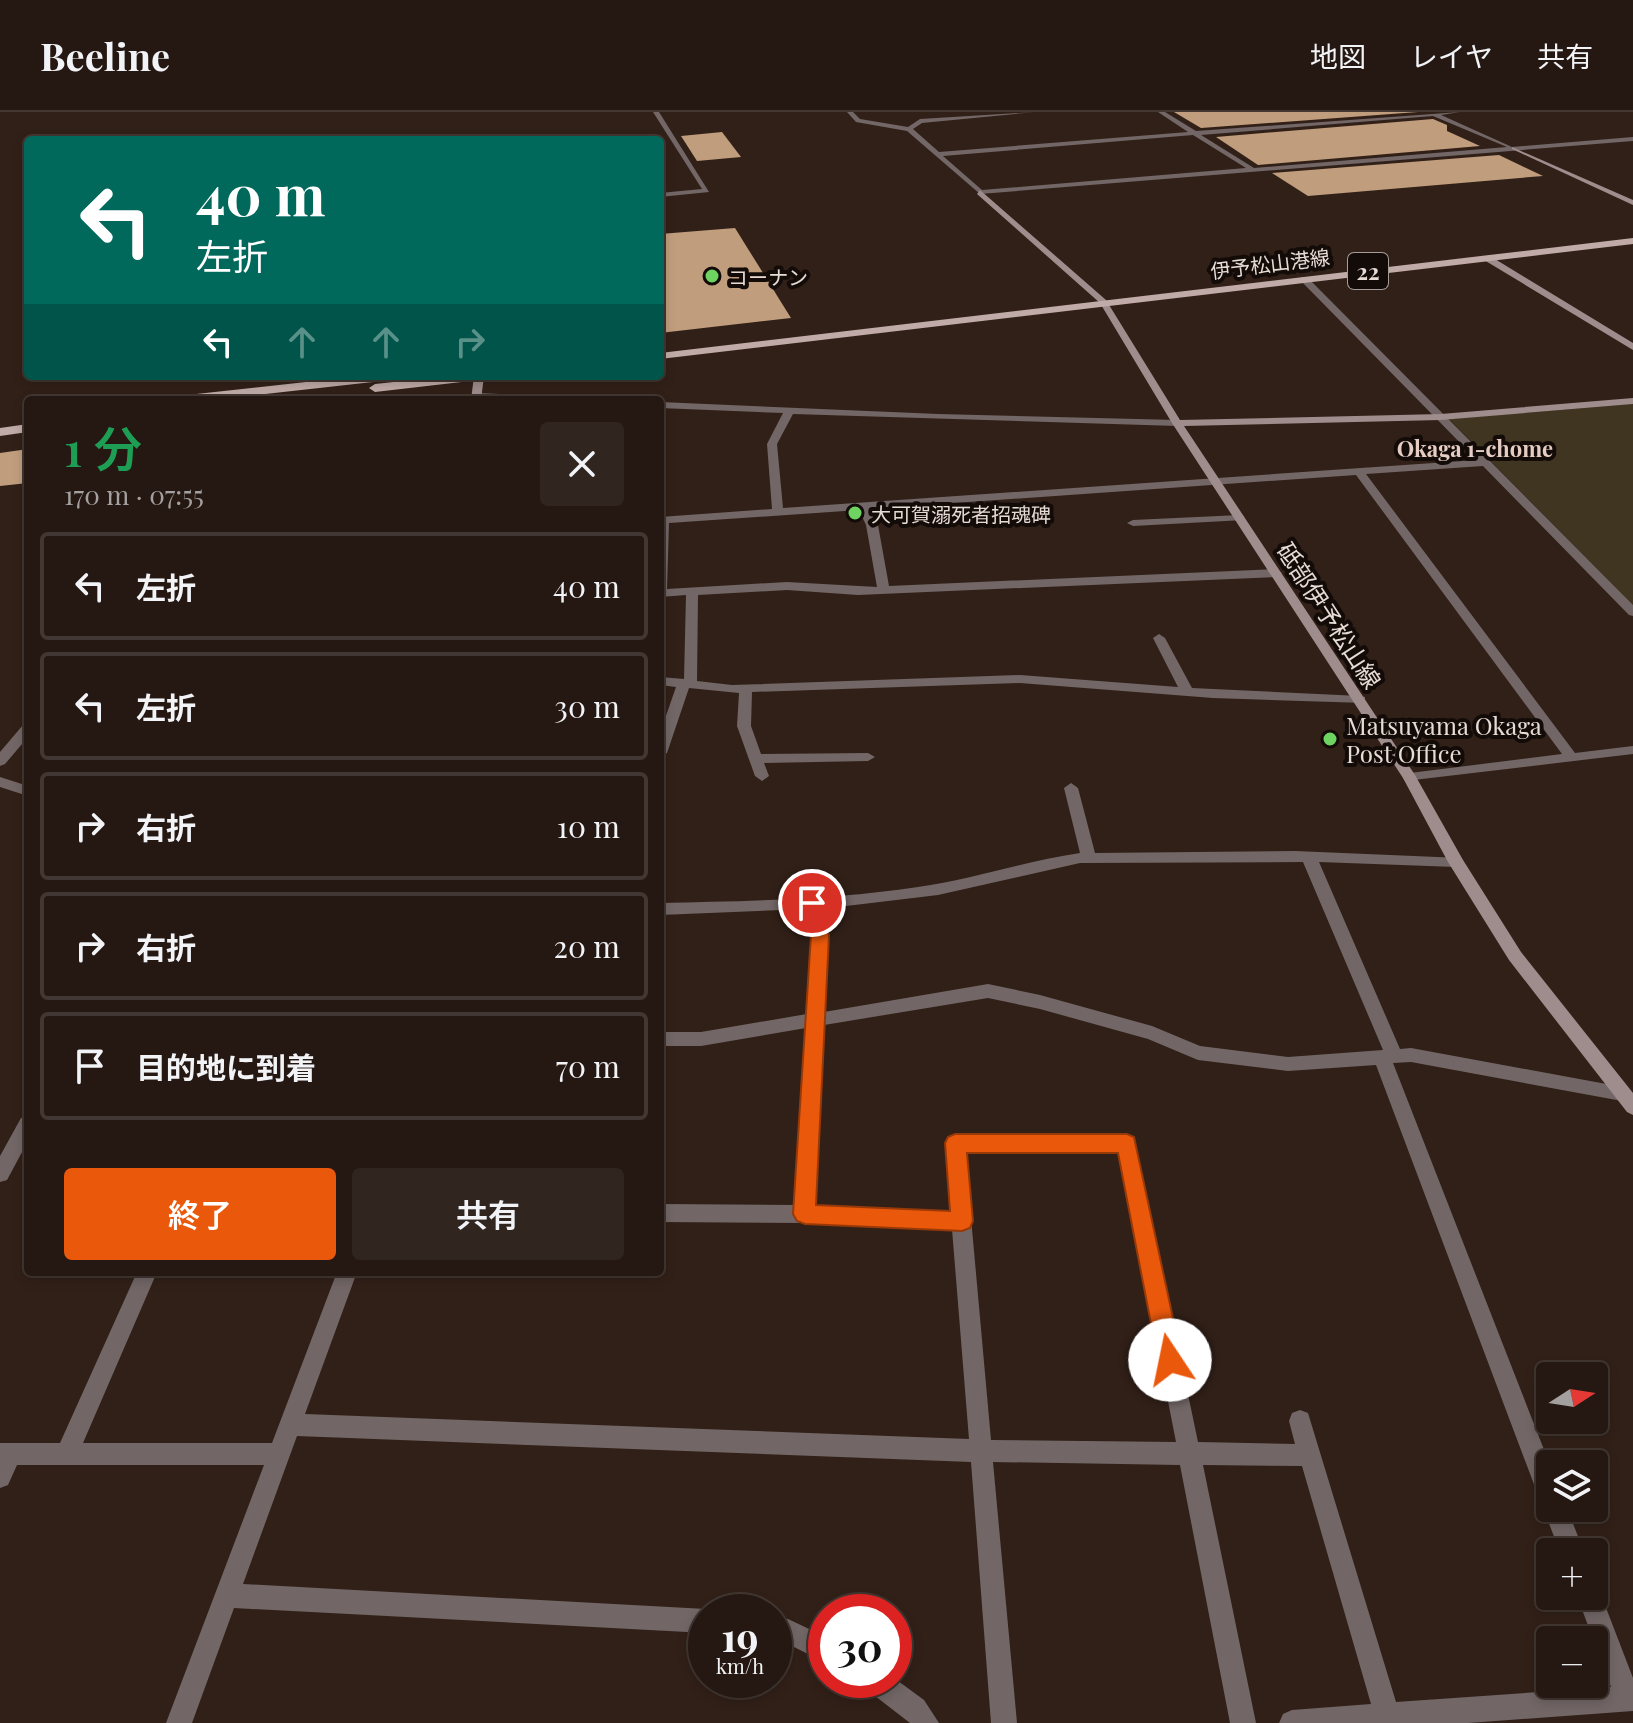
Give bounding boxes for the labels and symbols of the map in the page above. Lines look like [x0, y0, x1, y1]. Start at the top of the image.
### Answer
street label: 伊予松山港線 [1209, 242, 1331, 284]
road number: 22 [1348, 253, 1388, 289]
place label: コーナン [728, 263, 808, 290]
marker: コーナン [703, 267, 721, 285]
district label: Okaga 1-chome [1397, 433, 1553, 463]
place label: 大可賀溺死者招魂碑 [871, 500, 1051, 527]
marker: 大可賀溺死者招魂碑 [846, 504, 864, 522]
street label: 砥部伊予松山線 [1271, 536, 1389, 694]
place label: Matsuyama Okaga Post Office [1346, 709, 1542, 769]
marker: Matsuyama Okaga Post Office [1321, 730, 1339, 748]
pin [778, 869, 846, 937]
position arrow [1128, 1318, 1212, 1402]
north arrow [1536, 1362, 1608, 1434]
speed limit sign: 30 [808, 1594, 912, 1698]

